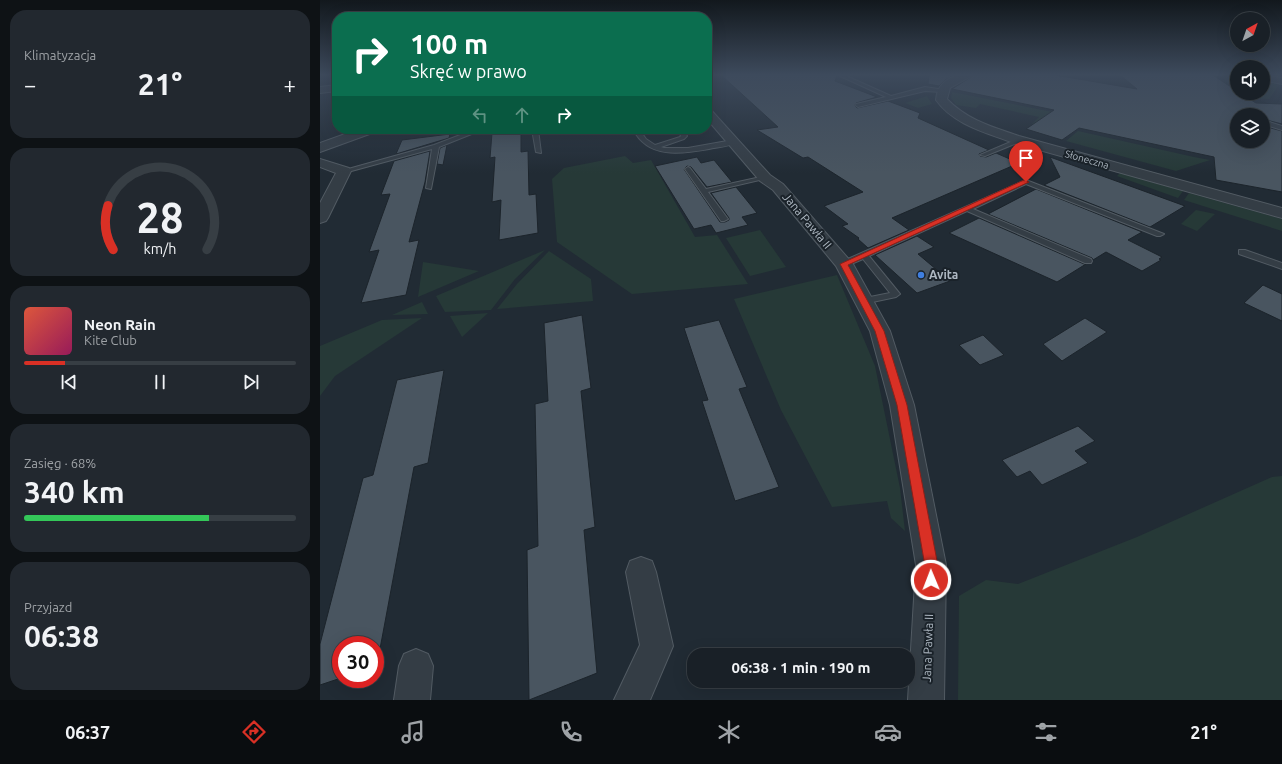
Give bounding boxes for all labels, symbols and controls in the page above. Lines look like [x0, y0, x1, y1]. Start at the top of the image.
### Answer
north arrow [1230, 12, 1270, 52]
map controls [1230, 12, 1270, 148]
icon: right [344, 28, 396, 80]
text: 100 m [410, 28, 488, 59]
text: Klimatyzacja [24, 48, 96, 62]
button: sound [1230, 60, 1270, 100]
text: Skręć w prawo [410, 61, 527, 81]
text: 21° [138, 67, 182, 101]
text: − [24, 72, 36, 97]
text: + [284, 72, 296, 97]
icon: left [469, 104, 491, 126]
icon: ahead [511, 104, 533, 126]
icon: right [553, 104, 575, 126]
button: layers [1230, 108, 1270, 148]
pin [1009, 141, 1043, 182]
icon: arrive [1015, 147, 1037, 169]
street label: Słoneczna [1064, 148, 1110, 171]
street label: Jana Pawła II [780, 190, 834, 251]
text: 28 [137, 194, 183, 241]
text: km/h [144, 241, 176, 257]
place label: Avita [929, 268, 958, 281]
marker: Avita [916, 270, 926, 280]
text: Neon Rain [84, 316, 156, 333]
text: Kite Club [84, 333, 137, 347]
icon: previous [58, 371, 80, 393]
icon: pause [149, 371, 171, 393]
icon: next [240, 371, 262, 393]
text: Zasięg · 68% [24, 456, 96, 470]
text: 340 km [24, 475, 125, 509]
position arrow [910, 559, 952, 601]
text: Przyjazd [24, 600, 72, 614]
street label: Jana Pawła II [920, 613, 935, 683]
text: 06:38 [24, 619, 99, 653]
speed limit sign: 30 [332, 636, 384, 688]
text: 06:38 · 1 min · 190 m [732, 659, 870, 676]
icon: directions [240, 718, 268, 746]
icon: music [399, 718, 427, 746]
icon: phone [557, 718, 585, 746]
icon: climate [715, 718, 743, 746]
icon: car [874, 718, 902, 746]
icon: filters [1032, 718, 1060, 746]
text: 06:37 [65, 722, 110, 742]
text: 21° [1190, 722, 1217, 742]

